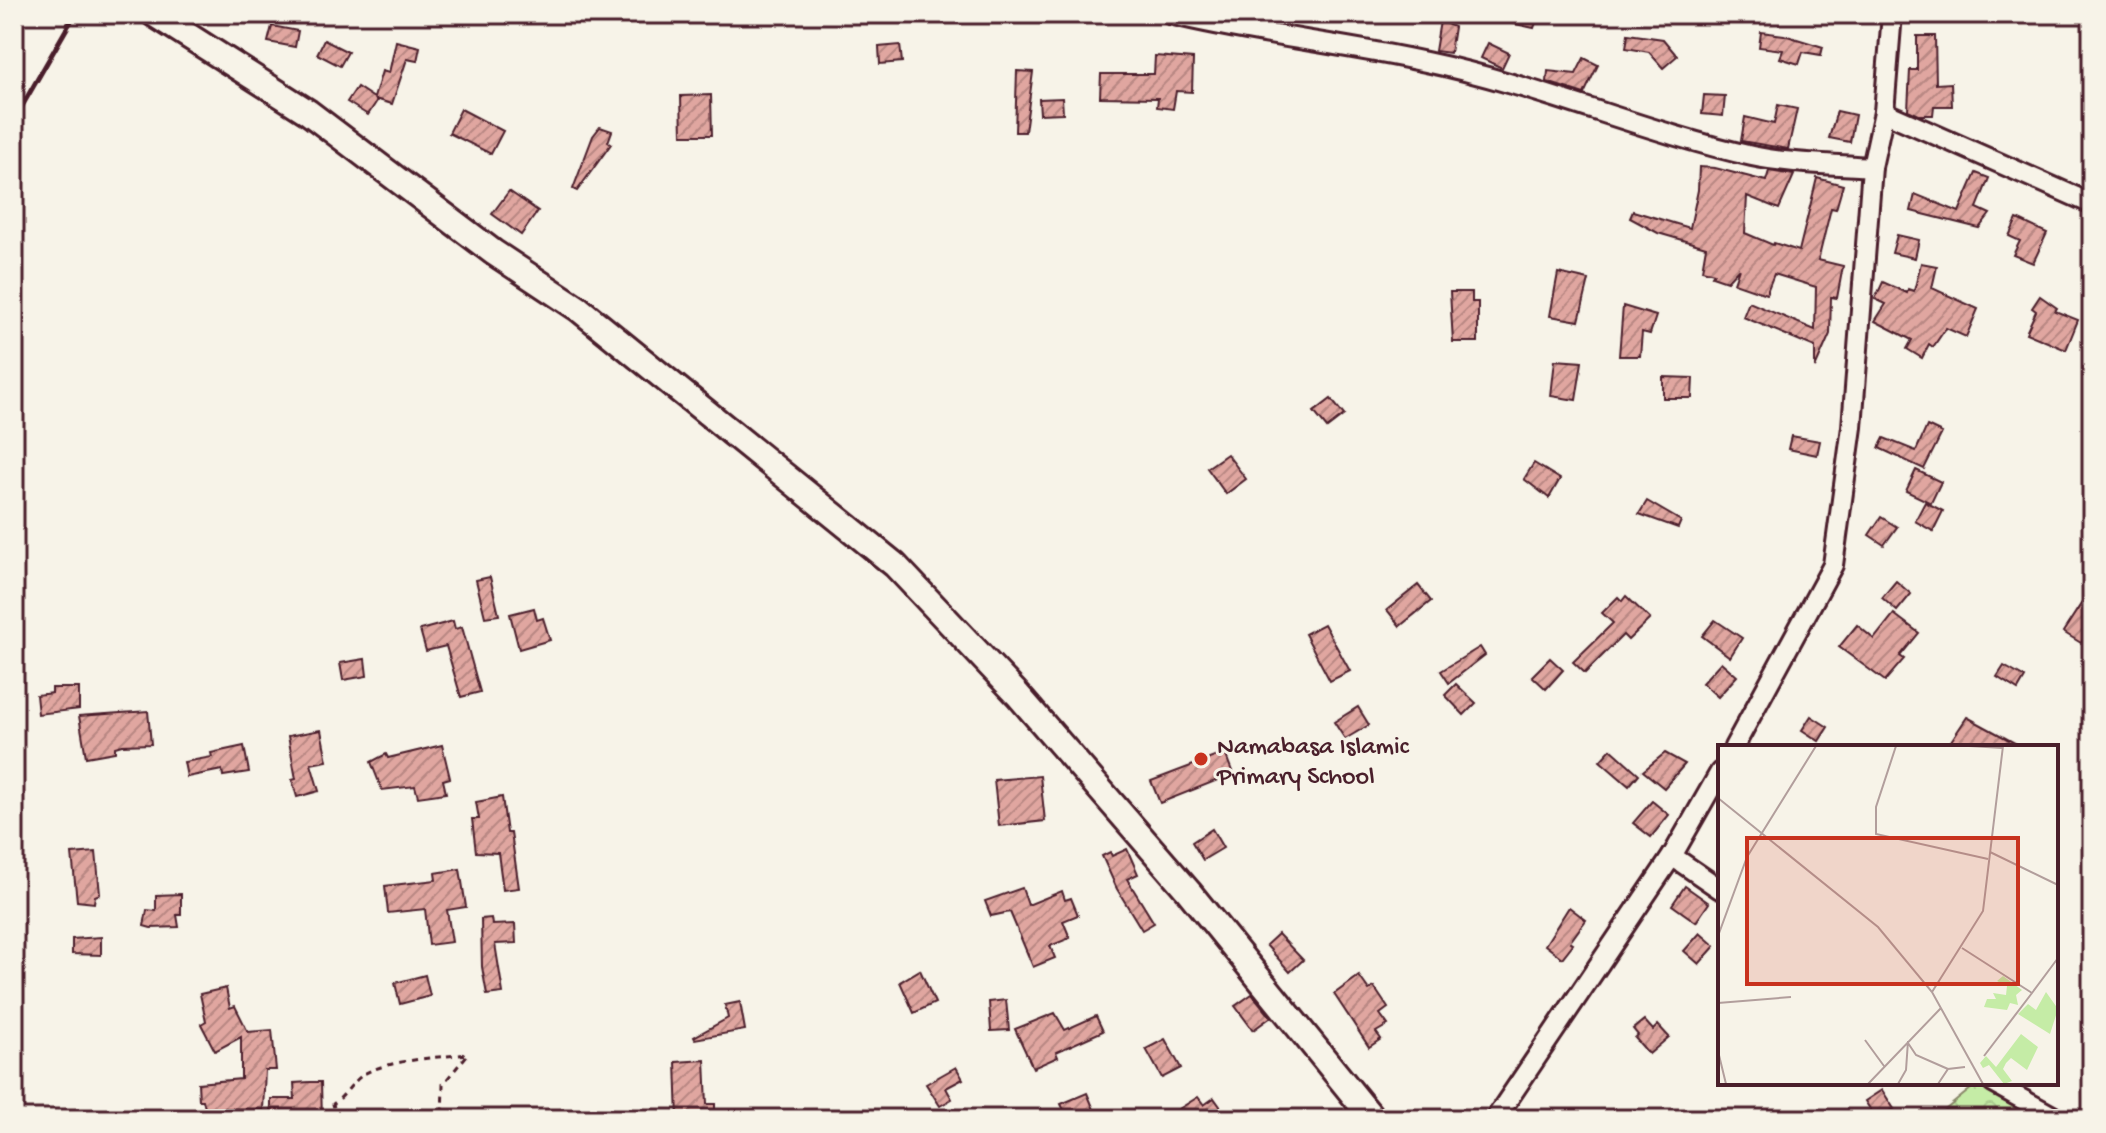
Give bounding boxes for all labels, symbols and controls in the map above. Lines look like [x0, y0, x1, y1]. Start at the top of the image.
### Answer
place label: Namabasa Islamic Primary School [1216, 733, 1410, 794]
inset map [1718, 745, 2058, 1085]
marker: Namabasa Islamic Primary School [1192, 750, 1210, 768]

